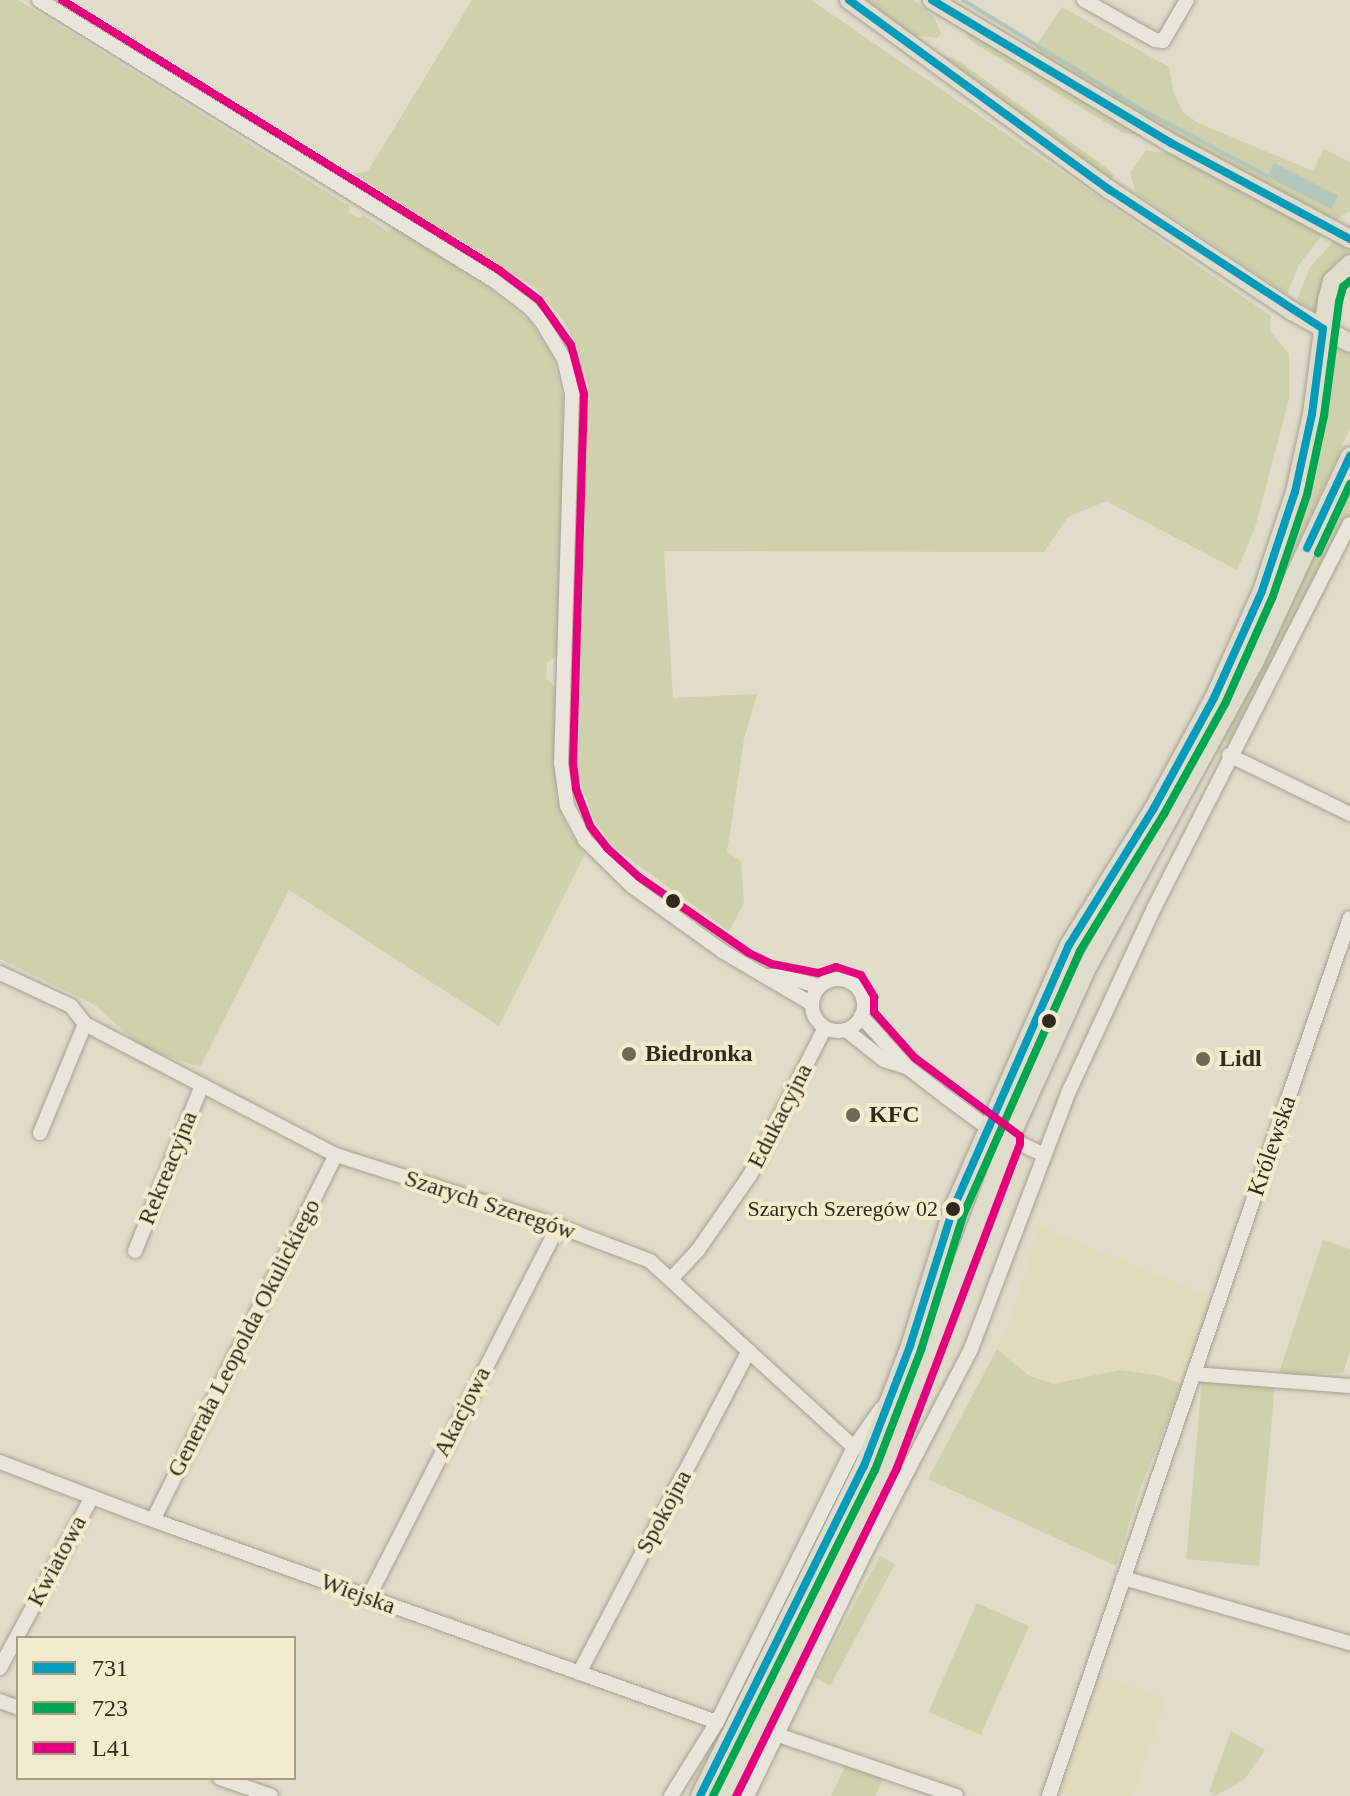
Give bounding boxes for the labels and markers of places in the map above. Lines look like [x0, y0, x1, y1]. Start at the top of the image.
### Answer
unlabelled marker [665, 893, 681, 909]
unlabelled marker [1041, 1013, 1057, 1029]
place label: Biedronka [645, 1040, 753, 1068]
marker: Biedronka [620, 1045, 638, 1063]
place label: Lidl [1219, 1045, 1262, 1073]
marker: Lidl [1194, 1050, 1212, 1068]
place label: KFC [869, 1101, 920, 1129]
marker: KFC [844, 1106, 862, 1124]
place label: Szarych Szeregów 02 [747, 1196, 938, 1222]
marker: Szarych Szeregów 02 [945, 1201, 961, 1217]

